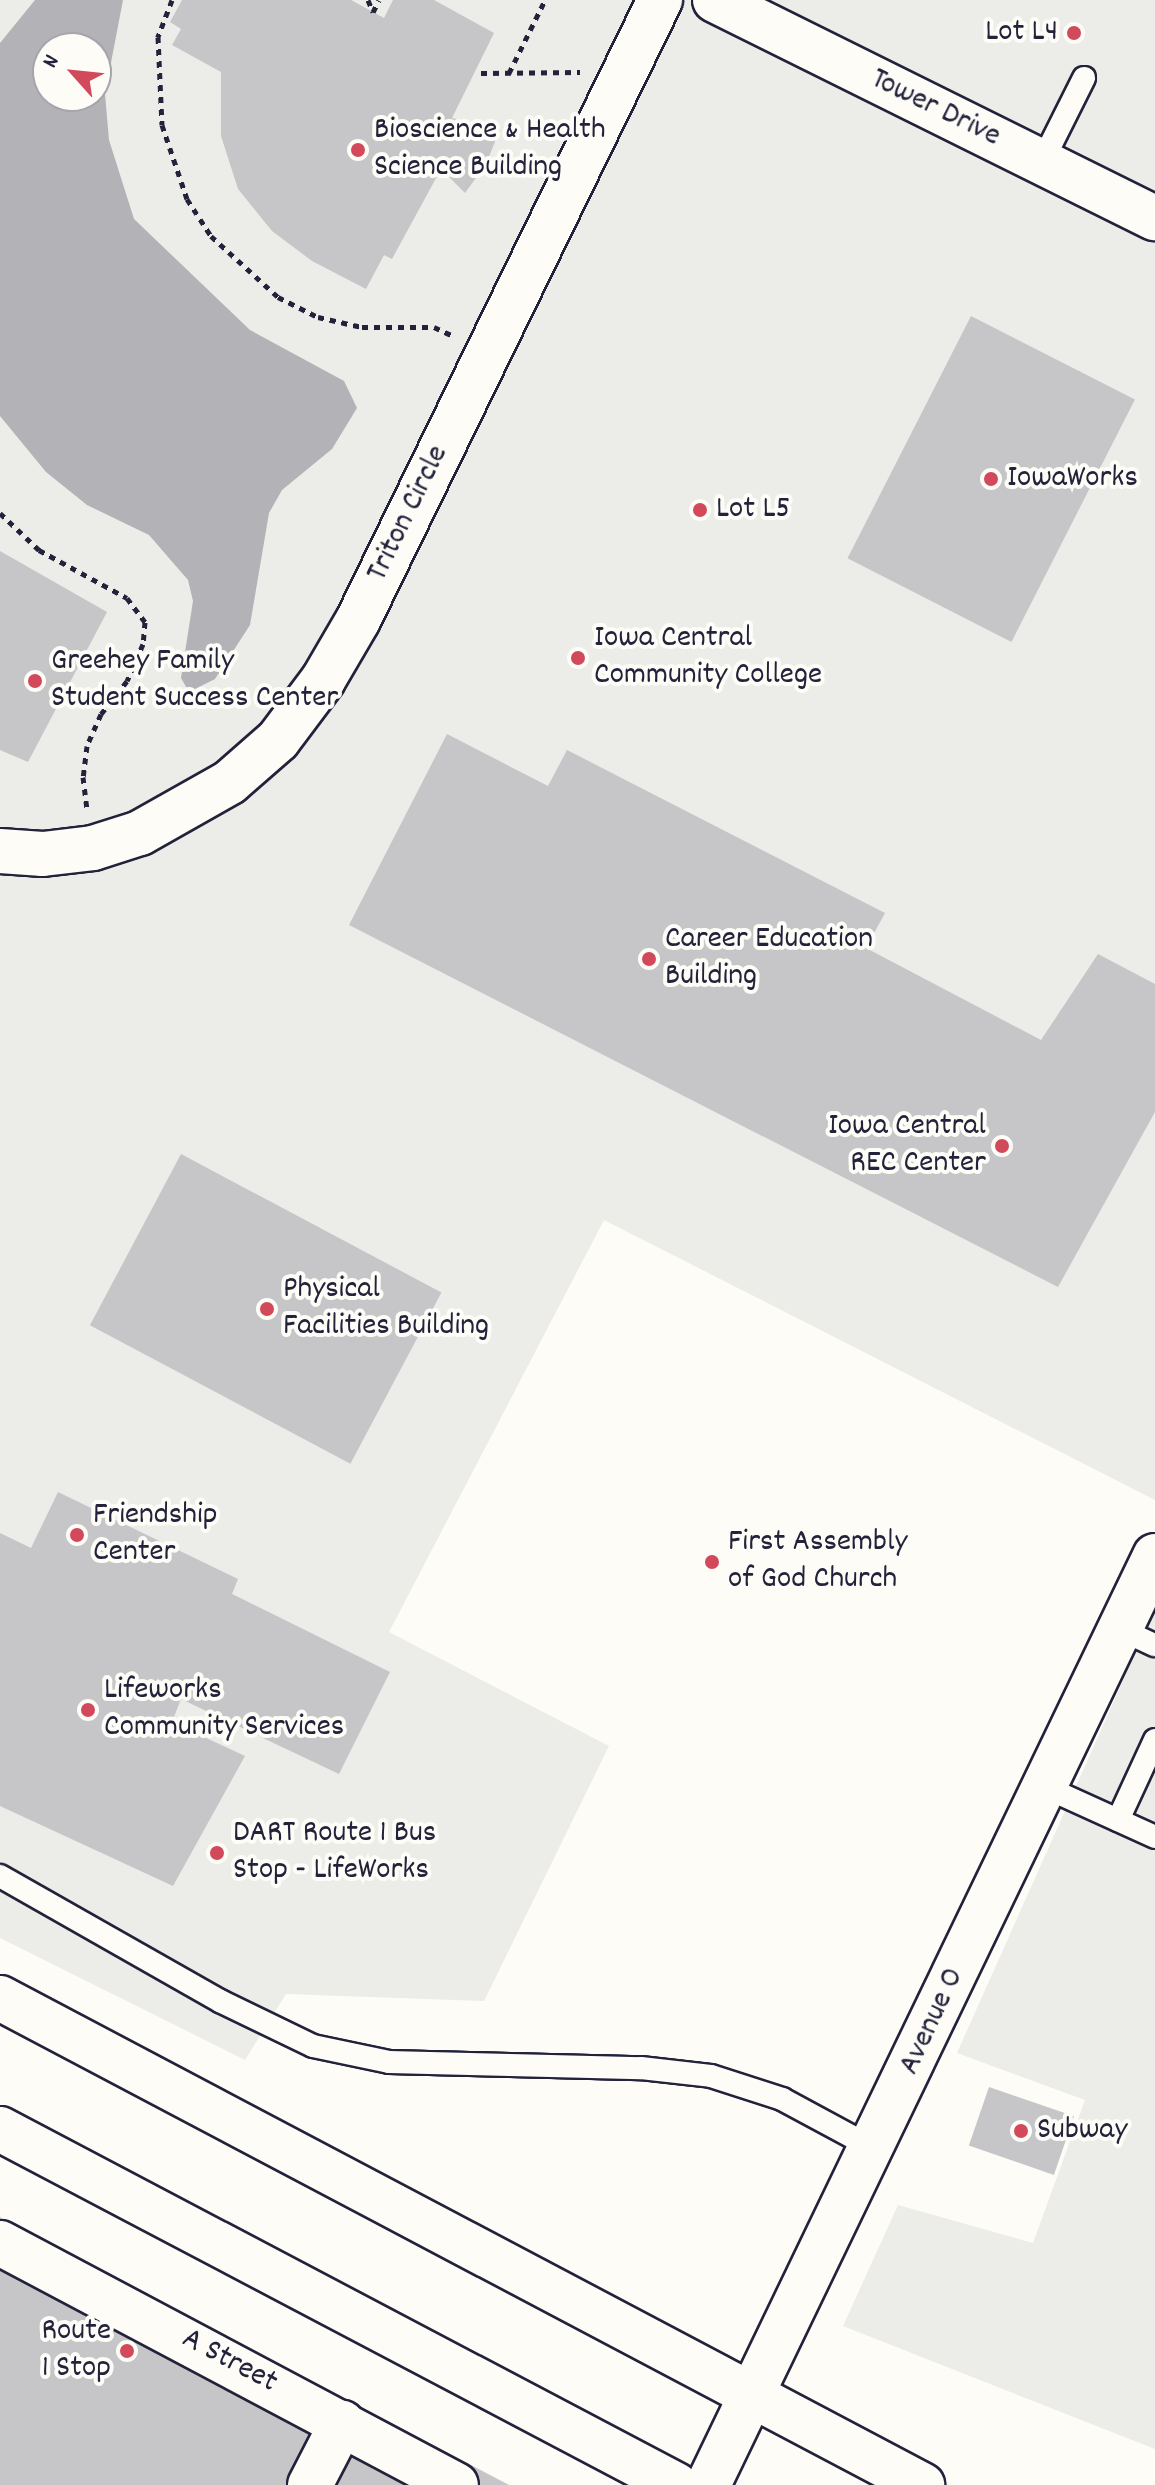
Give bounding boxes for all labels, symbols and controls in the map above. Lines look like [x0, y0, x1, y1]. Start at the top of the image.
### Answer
place label: Lot L4 [985, 14, 1058, 52]
marker: Lot L4 [1065, 24, 1083, 42]
north arrow [32, 32, 112, 112]
text: N [36, 50, 68, 74]
street label: Tower Drive [864, 61, 1006, 157]
place label: Bioscience & Health Science Building [374, 113, 606, 188]
marker: Bioscience & Health Science Building [349, 141, 367, 159]
street label: Triton Circle [360, 440, 458, 588]
place label: IowaWorks [1007, 460, 1138, 498]
marker: IowaWorks [982, 470, 1000, 488]
place label: Lot L5 [716, 491, 790, 529]
marker: Lot L5 [691, 501, 709, 519]
place label: Iowa Central Community College [594, 621, 822, 696]
place label: Greehey Family Student Success Center [51, 644, 338, 719]
marker: Iowa Central Community College [569, 649, 587, 667]
marker: Greehey Family Student Success Center [26, 672, 44, 690]
place label: Career Education Building [665, 922, 873, 997]
marker: Career Education Building [640, 950, 658, 968]
place label: Iowa Central REC Center [828, 1109, 986, 1184]
marker: Iowa Central REC Center [993, 1137, 1011, 1155]
place label: Physical Facilities Building [283, 1272, 489, 1347]
marker: Physical Facilities Building [258, 1300, 276, 1318]
place label: Friendship Center [93, 1498, 218, 1573]
place label: First Assembly of God Church [728, 1525, 908, 1600]
marker: Friendship Center [68, 1526, 86, 1544]
marker: First Assembly of God Church [703, 1553, 721, 1571]
place label: Lifeworks Community Services [104, 1673, 344, 1748]
marker: Lifeworks Community Services [79, 1701, 97, 1719]
place label: DART Route 1 Bus Stop - LifeWorks [233, 1816, 436, 1891]
marker: DART Route 1 Bus Stop - LifeWorks [208, 1844, 226, 1862]
street label: Avenue O [892, 1963, 974, 2081]
place label: Subway [1037, 2112, 1127, 2150]
marker: Subway [1012, 2122, 1030, 2140]
place label: Route 1 Stop [41, 2314, 111, 2389]
street label: A Street [175, 2321, 283, 2403]
marker: Route 1 Stop [118, 2342, 136, 2360]

